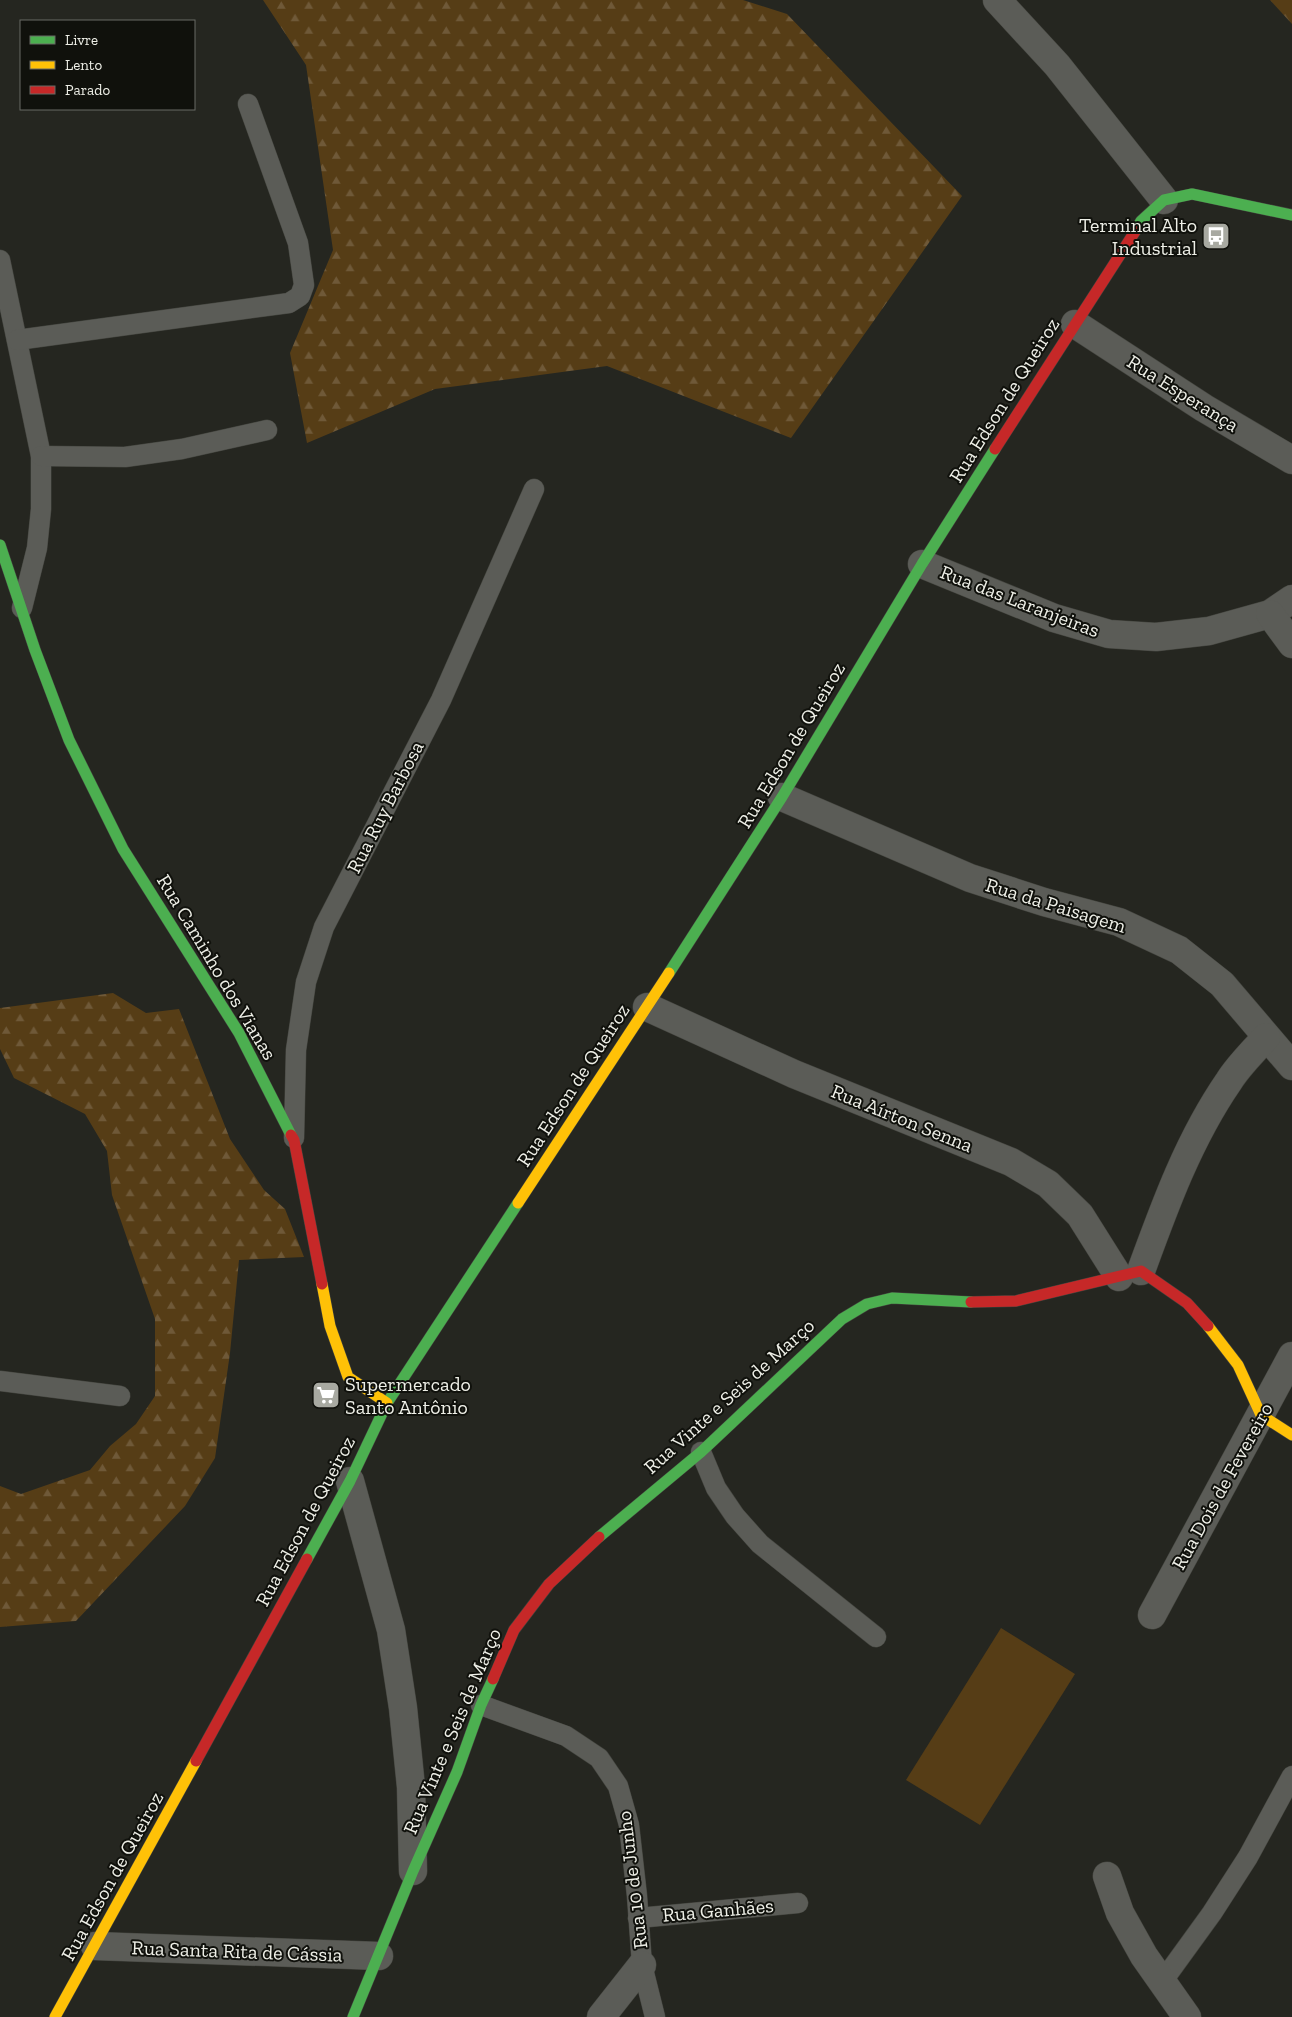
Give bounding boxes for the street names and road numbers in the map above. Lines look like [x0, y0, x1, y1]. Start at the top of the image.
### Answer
street label: Rua Edson de Queiroz [944, 313, 1064, 487]
street label: Rua Esperança [1123, 349, 1244, 437]
street label: Rua das Laranjeiras [937, 560, 1103, 642]
street label: Rua Edson de Queiroz [732, 658, 850, 832]
street label: Rua Ruy Barbosa [341, 737, 429, 877]
street label: Rua Caminho dos Vianas [152, 870, 282, 1064]
street label: Rua da Paisagem [983, 872, 1130, 938]
street label: Rua Edson de Queiroz [511, 999, 635, 1171]
street label: Rua Aírton Senna [828, 1079, 977, 1157]
street label: Rua Vinte e Seis de Março [639, 1313, 819, 1479]
street label: Rua Dois de Fevereiro [1166, 1398, 1278, 1574]
street label: Rua Edson de Queiroz [250, 1432, 360, 1610]
street label: Rua Vinte e Seis de Março [398, 1625, 506, 1837]
street label: Rua Edson de Queiroz [56, 1787, 168, 1965]
street label: Rua 10 de Junho [612, 1810, 652, 1950]
street label: Rua Ganhães [661, 1893, 775, 1927]
street label: Rua Santa Rita de Cássia [131, 1935, 343, 1967]

